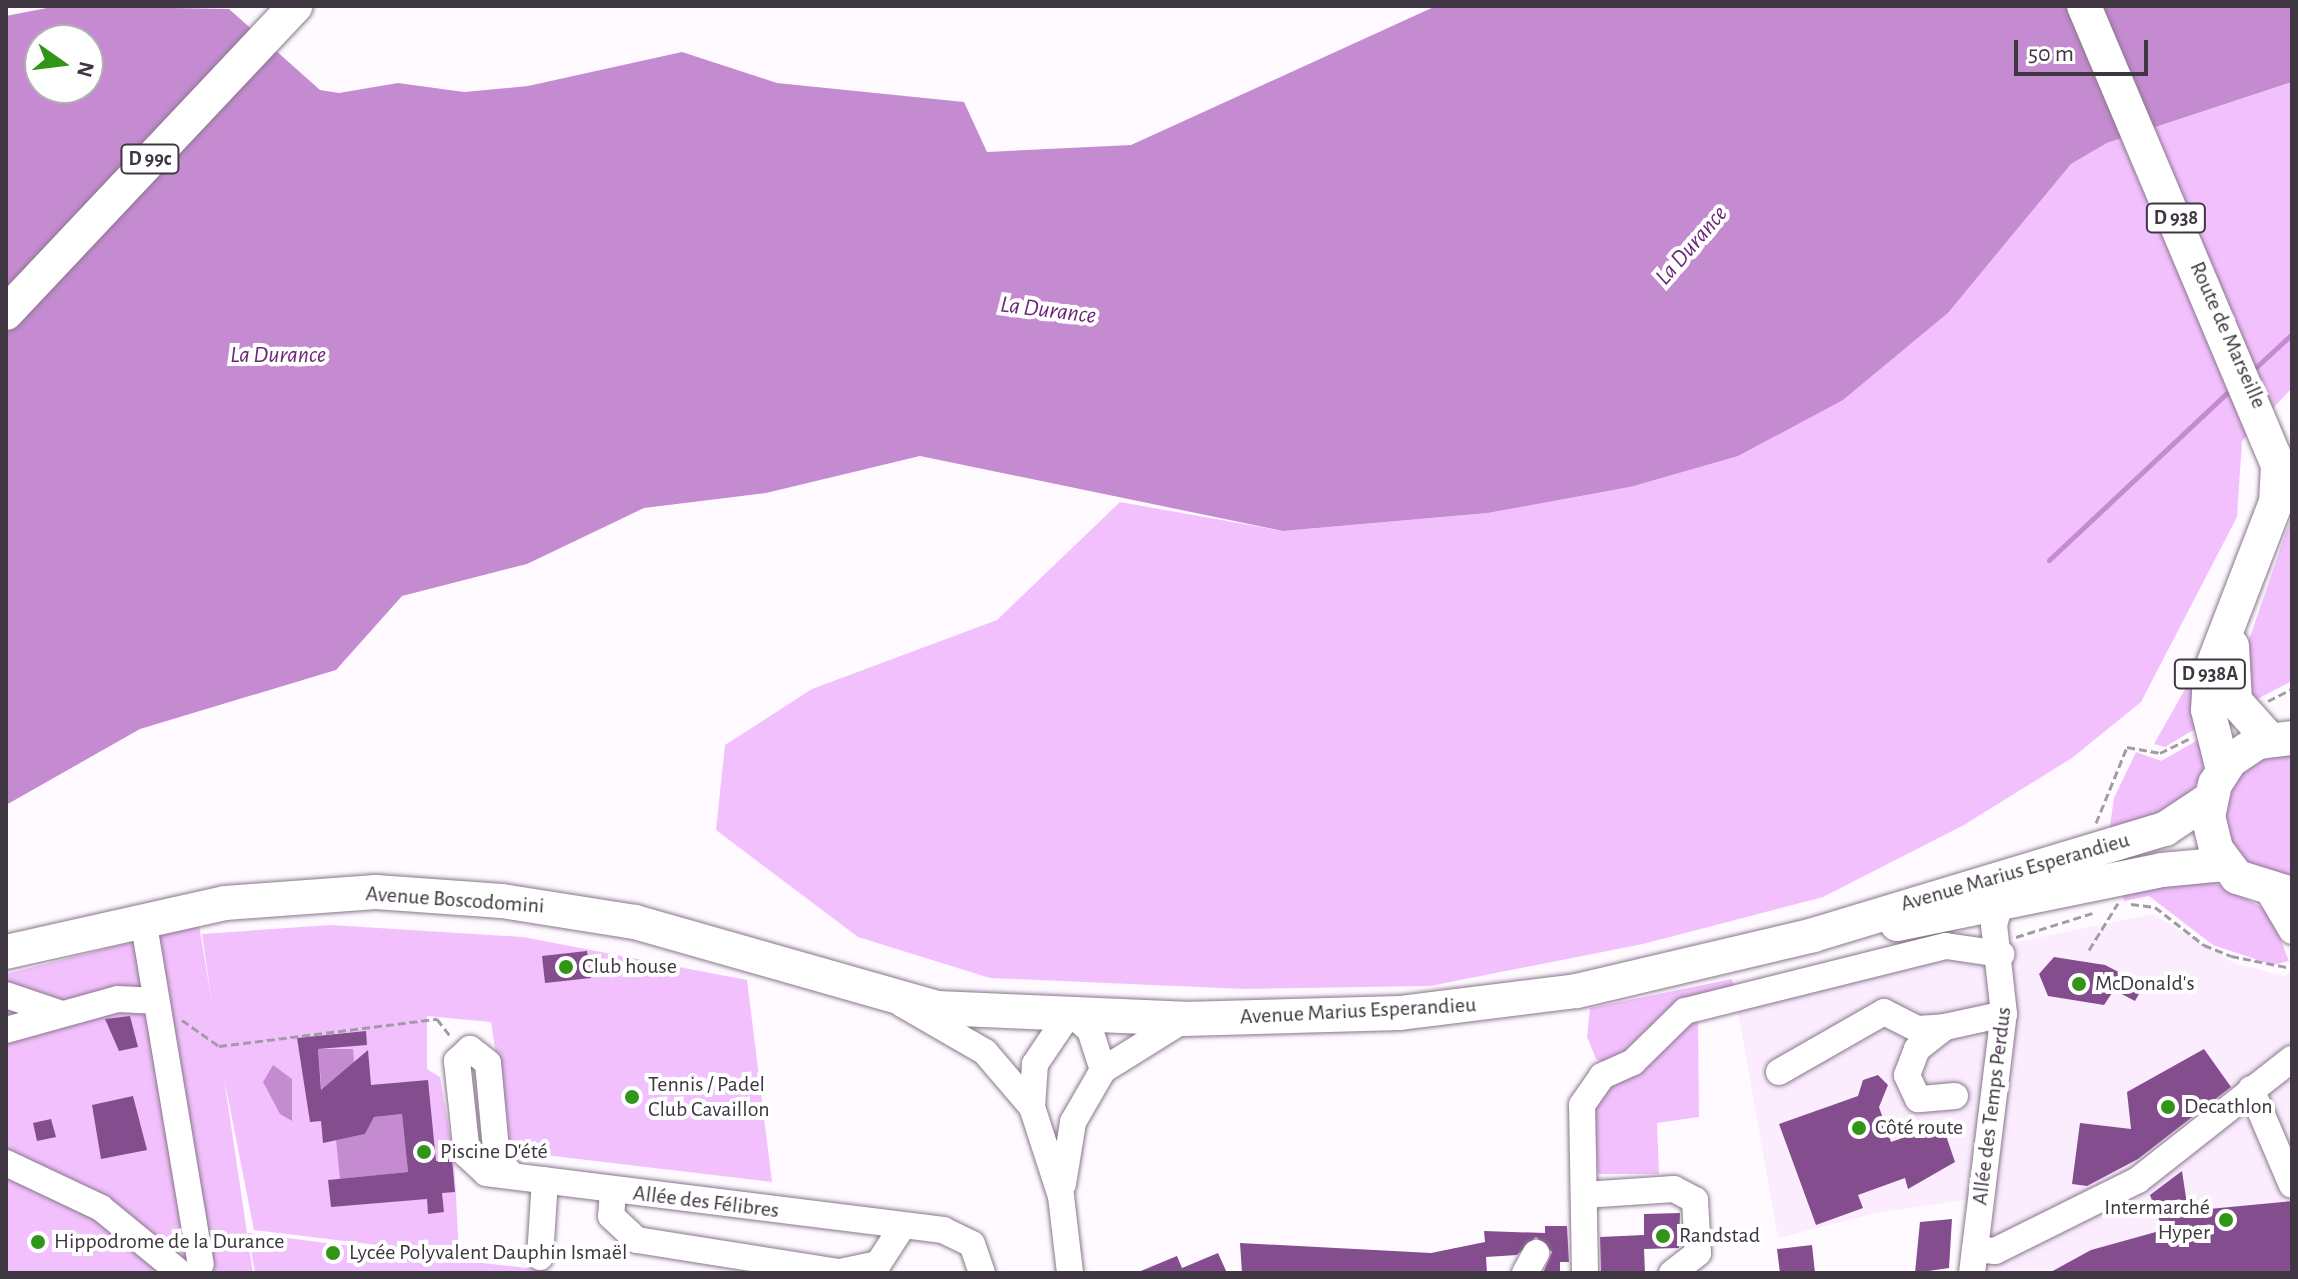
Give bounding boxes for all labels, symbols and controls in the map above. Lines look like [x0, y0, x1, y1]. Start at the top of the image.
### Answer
north arrow [24, 24, 104, 104]
scale bar [2018, 24, 2152, 74]
text: 50 m [2028, 42, 2074, 66]
text: N [73, 59, 98, 79]
road number: D 99c [120, 143, 180, 175]
water label: La Durance [1650, 200, 1734, 292]
road number: D 938 [2144, 202, 2208, 234]
street label: Route de Marseille [2184, 258, 2272, 412]
water label: La Durance [999, 291, 1097, 331]
water label: La Durance [230, 342, 326, 370]
road number: D 938A [2172, 658, 2248, 690]
street label: Avenue Marius Esperandieu [1898, 827, 2132, 917]
street label: Avenue Boscodomini [365, 881, 545, 919]
place label: Club house [582, 954, 677, 980]
marker: Club house [557, 958, 575, 976]
place label: McDonald's [2095, 971, 2195, 997]
marker: McDonald's [2070, 975, 2088, 993]
street label: Avenue Marius Esperandieu [1239, 992, 1477, 1030]
street label: Allée des Temps Perdus [1967, 1005, 2017, 1207]
place label: Tennis / Padel Club Cavaillon [648, 1071, 770, 1122]
marker: Tennis / Padel Club Cavaillon [623, 1088, 641, 1106]
place label: Decathlon [2184, 1094, 2273, 1120]
marker: Decathlon [2159, 1098, 2177, 1116]
place label: Côté route [1875, 1115, 1963, 1141]
marker: Côté route [1850, 1119, 1868, 1137]
place label: Piscine D'été [440, 1139, 548, 1165]
marker: Piscine D'été [415, 1143, 433, 1161]
street label: Allée des Félibres [631, 1180, 781, 1224]
place label: Intermarché Hyper [2104, 1194, 2210, 1246]
marker: Intermarché Hyper [2217, 1211, 2235, 1229]
place label: Randstad [1679, 1223, 1760, 1249]
marker: Randstad [1654, 1227, 1672, 1245]
place label: Hippodrome de la Durance [54, 1229, 284, 1255]
marker: Hippodrome de la Durance [29, 1233, 47, 1251]
place label: Lycée Polyvalent Dauphin Ismaël [349, 1240, 627, 1266]
marker: Lycée Polyvalent Dauphin Ismaël [324, 1244, 342, 1262]

